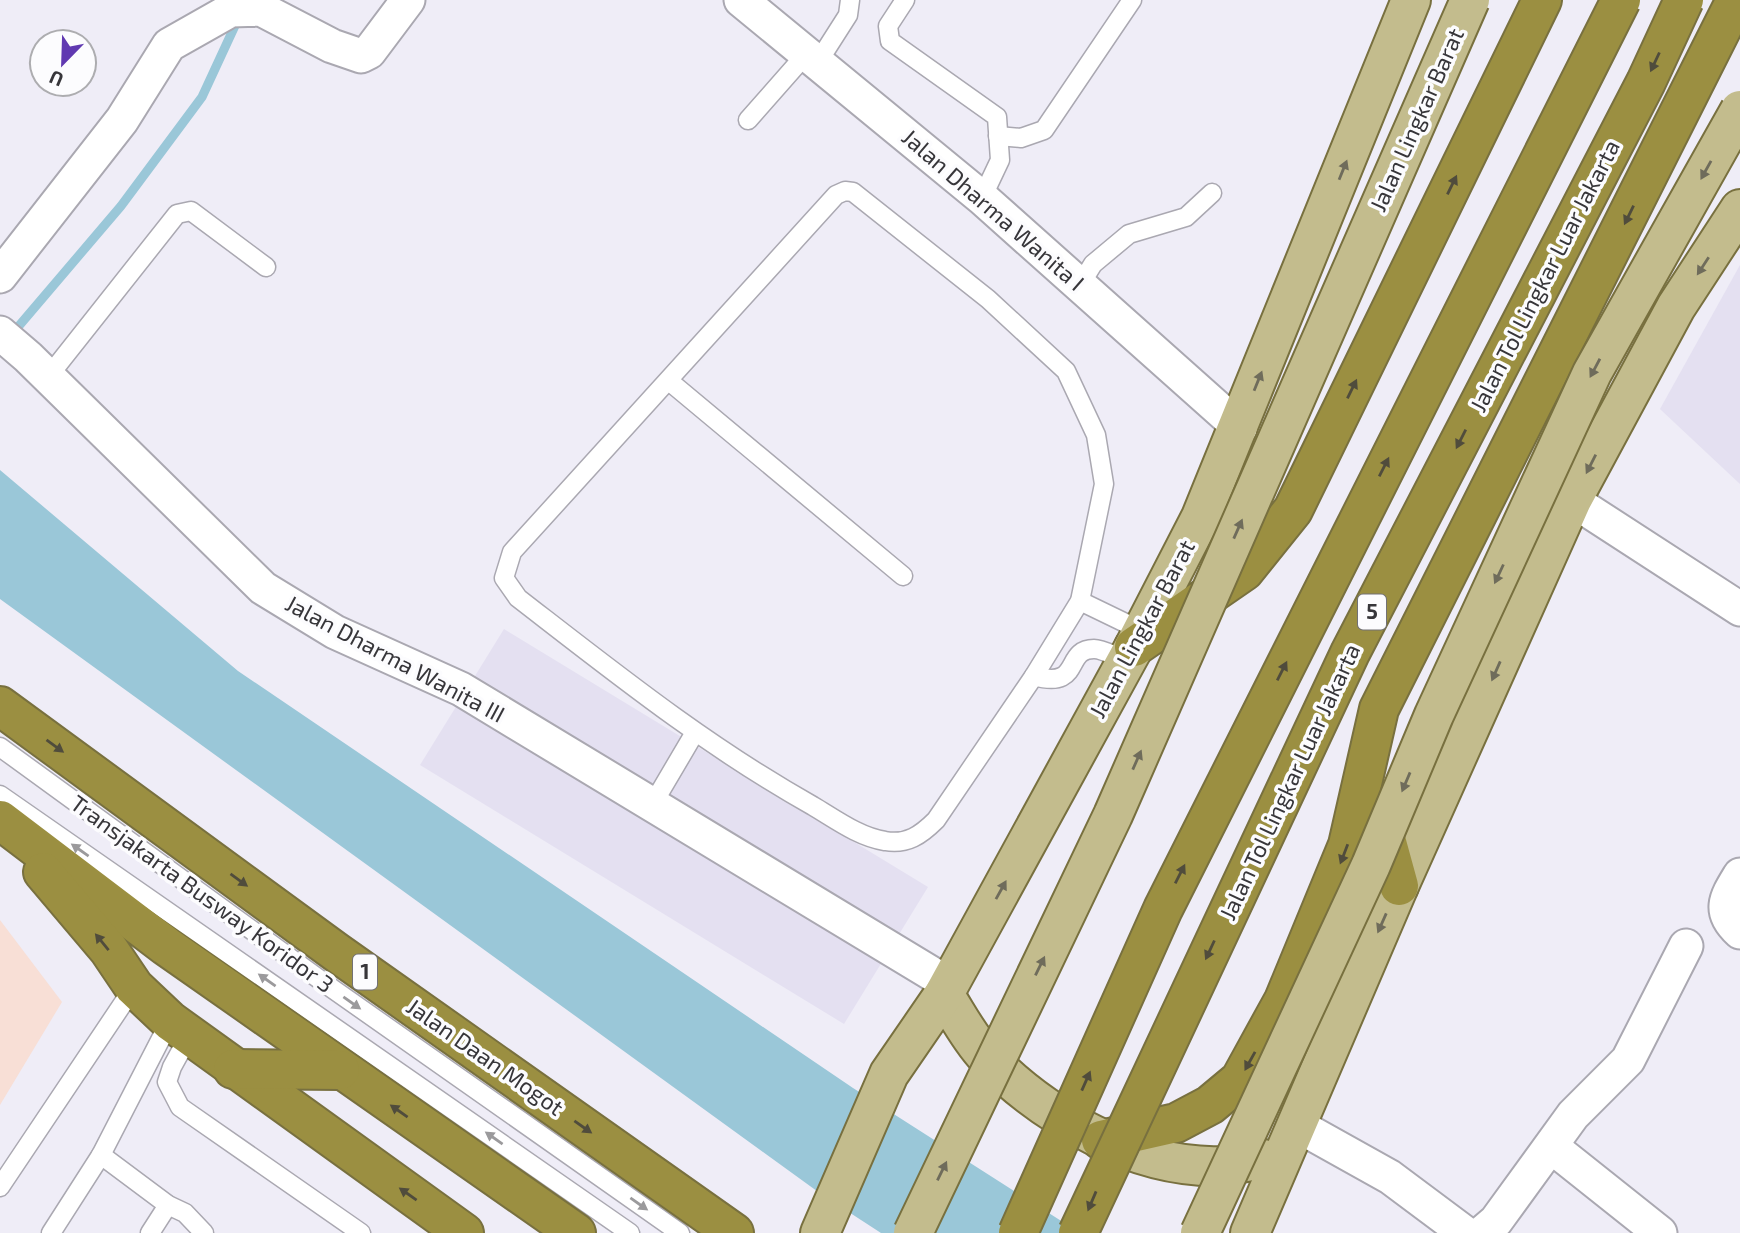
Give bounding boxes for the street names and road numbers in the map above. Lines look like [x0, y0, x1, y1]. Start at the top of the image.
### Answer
street label: Jalan Lingkar Barat [1363, 23, 1469, 216]
street label: Jalan Dharma Wanita I [897, 122, 1090, 296]
street label: Jalan Tol Lingkar Luar Jakarta [1463, 135, 1625, 416]
street label: Jalan Lingkar Barat [1082, 534, 1200, 722]
street label: Jalan Dharma Wanita III [281, 588, 510, 728]
road number: 5 [1358, 594, 1386, 630]
street label: Jalan Tol Lingkar Luar Jakarta [1213, 639, 1365, 924]
street label: Transjakarta Busway Koridor 3 [66, 788, 340, 998]
road number: 1 [353, 954, 377, 990]
street label: Jalan Daan Mogot [402, 992, 570, 1121]

